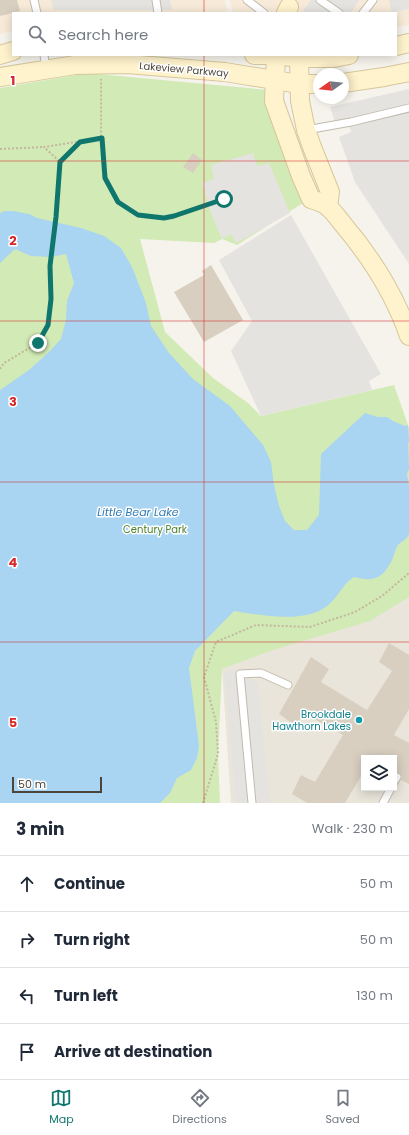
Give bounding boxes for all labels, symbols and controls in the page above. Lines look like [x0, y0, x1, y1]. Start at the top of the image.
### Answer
search box [12, 12, 397, 56]
icon: search [26, 23, 48, 45]
text: Search here [58, 24, 148, 45]
street label: Lakeview Parkway [139, 58, 230, 81]
north arrow [313, 68, 349, 104]
text: 1 [11, 71, 15, 90]
route start [215, 190, 233, 208]
text: 2 [9, 231, 17, 250]
route end [29, 334, 47, 352]
text: 3 [9, 392, 17, 411]
water label: Little Bear Lake [97, 504, 179, 520]
park label: Century Park [123, 522, 188, 537]
text: 4 [9, 553, 18, 572]
place label: Brookdale Hawthorn Lakes [272, 707, 351, 734]
text: 5 [9, 713, 17, 732]
marker: Brookdale Hawthorn Lakes [354, 715, 364, 725]
map controls [361, 755, 397, 791]
button: layers [361, 755, 397, 791]
scale bar [12, 775, 102, 794]
text: 50 m [18, 776, 46, 792]
text: 3 min [16, 817, 64, 841]
text: Walk · 230 m [312, 819, 393, 838]
icon: ahead [16, 873, 38, 895]
text: Continue [54, 873, 125, 894]
text: 50 m [360, 874, 393, 893]
icon: right [16, 929, 38, 951]
text: Turn right [54, 929, 130, 950]
text: 50 m [360, 930, 393, 949]
icon: left [16, 985, 38, 1007]
text: Turn left [54, 985, 118, 1006]
text: 130 m [356, 986, 393, 1005]
icon: arrive [16, 1041, 38, 1063]
text: Arrive at destination [54, 1041, 212, 1062]
tab: Map [49, 1087, 74, 1128]
tab: Directions [172, 1087, 227, 1128]
tab: Saved [325, 1087, 360, 1128]

